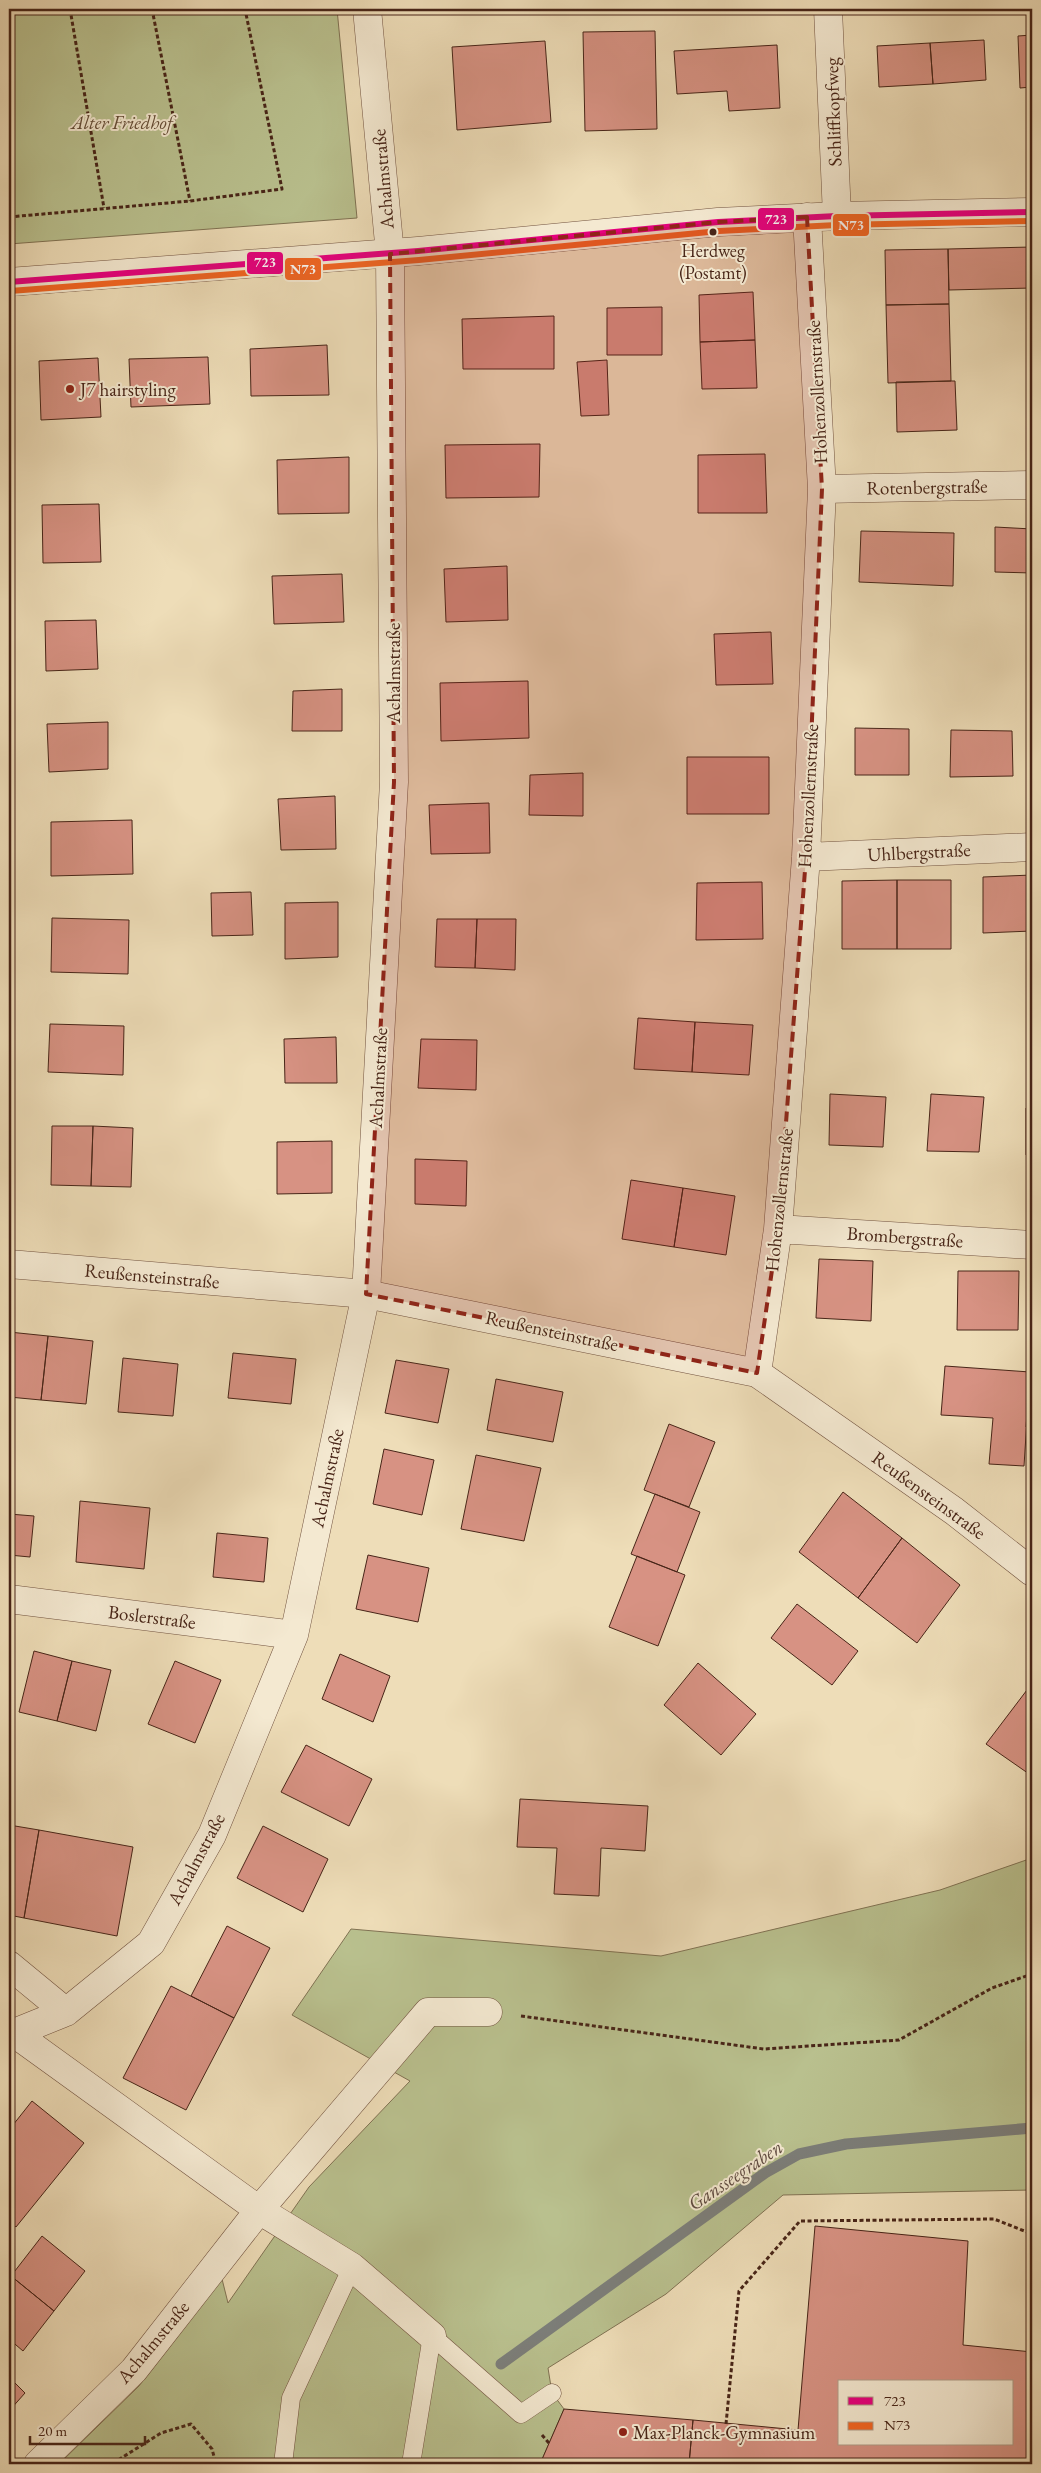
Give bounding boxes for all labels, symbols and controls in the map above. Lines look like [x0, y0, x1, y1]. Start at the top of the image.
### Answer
street label: Schliffkopfweg [819, 56, 847, 167]
park label: Alter Friedhof [69, 110, 177, 135]
street label: Achalmstraße [366, 128, 400, 231]
line badge: 723 [757, 207, 795, 231]
text: 723 [765, 210, 787, 228]
line badge: N73 [832, 213, 870, 237]
text: N73 [838, 216, 864, 234]
marker: Herdweg (Postamt) [708, 227, 718, 237]
place label: Herdweg (Postamt) [679, 239, 747, 284]
line badge: 723 [246, 251, 284, 275]
text: 723 [254, 253, 276, 271]
line badge: N73 [284, 257, 322, 281]
text: N73 [290, 260, 316, 278]
street label: Hohenzollernstraße [801, 319, 833, 465]
place label: J7 hairstyling [78, 377, 176, 402]
marker: J7 hairstyling [64, 383, 76, 395]
street label: Rotenbergstraße [866, 473, 988, 501]
street label: Achalmstraße [381, 623, 406, 724]
street label: Hohenzollernstraße [792, 723, 824, 869]
street label: Uhlbergstraße [867, 837, 971, 867]
street label: Achalmstraße [363, 1027, 393, 1130]
street label: Hohenzollernstraße [759, 1127, 799, 1273]
street label: Brombergstraße [846, 1220, 964, 1254]
street label: Reußensteinstraße [84, 1258, 220, 1294]
street label: Reußensteinstraße [483, 1305, 621, 1357]
street label: Achalmstraße [304, 1426, 350, 1531]
street label: Reußensteinstraße [867, 1445, 991, 1545]
street label: Boslerstraße [107, 1599, 197, 1635]
street label: Achalmstraße [161, 1809, 231, 1910]
water label: Gansseegraben [682, 2134, 788, 2216]
street label: Achalmstraße [110, 2295, 195, 2389]
legend [838, 2380, 1014, 2446]
text: 723 [884, 2391, 906, 2410]
scale bar [30, 2413, 145, 2445]
text: N73 [884, 2415, 910, 2434]
place label: Max-Planck-Gymnasium [633, 2420, 816, 2445]
text: 20 m [38, 2421, 67, 2440]
marker: Max-Planck-Gymnasium [617, 2426, 629, 2438]

